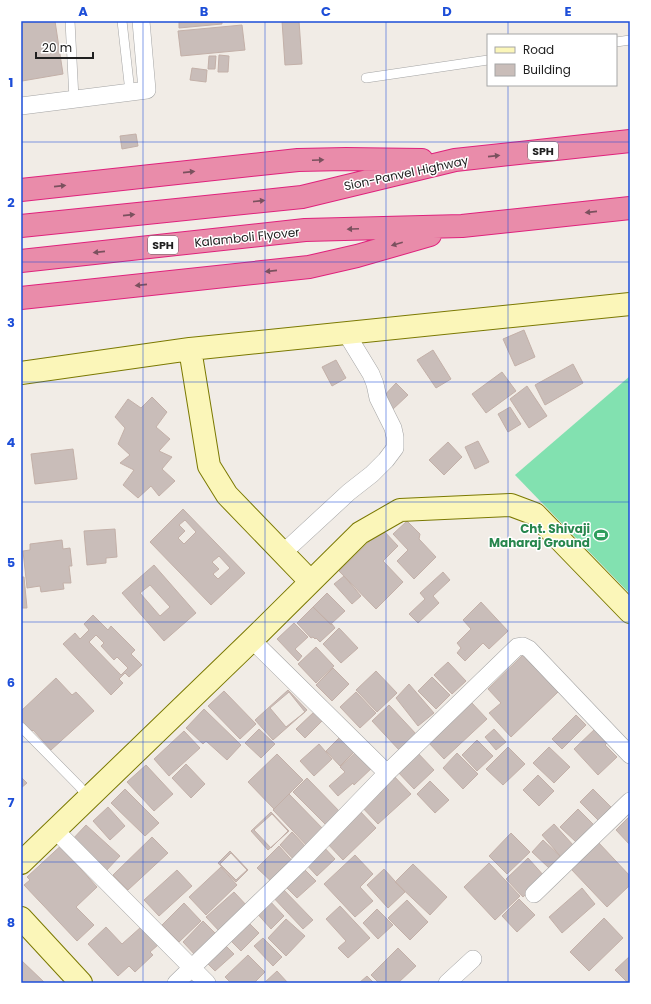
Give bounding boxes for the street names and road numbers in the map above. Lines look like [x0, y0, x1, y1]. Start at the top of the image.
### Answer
road number: SPH [528, 142, 558, 160]
street label: Sion-Panvel Highway [342, 151, 470, 194]
street label: Kalamboli Flyover [194, 223, 301, 251]
road number: SPH [148, 236, 178, 254]

